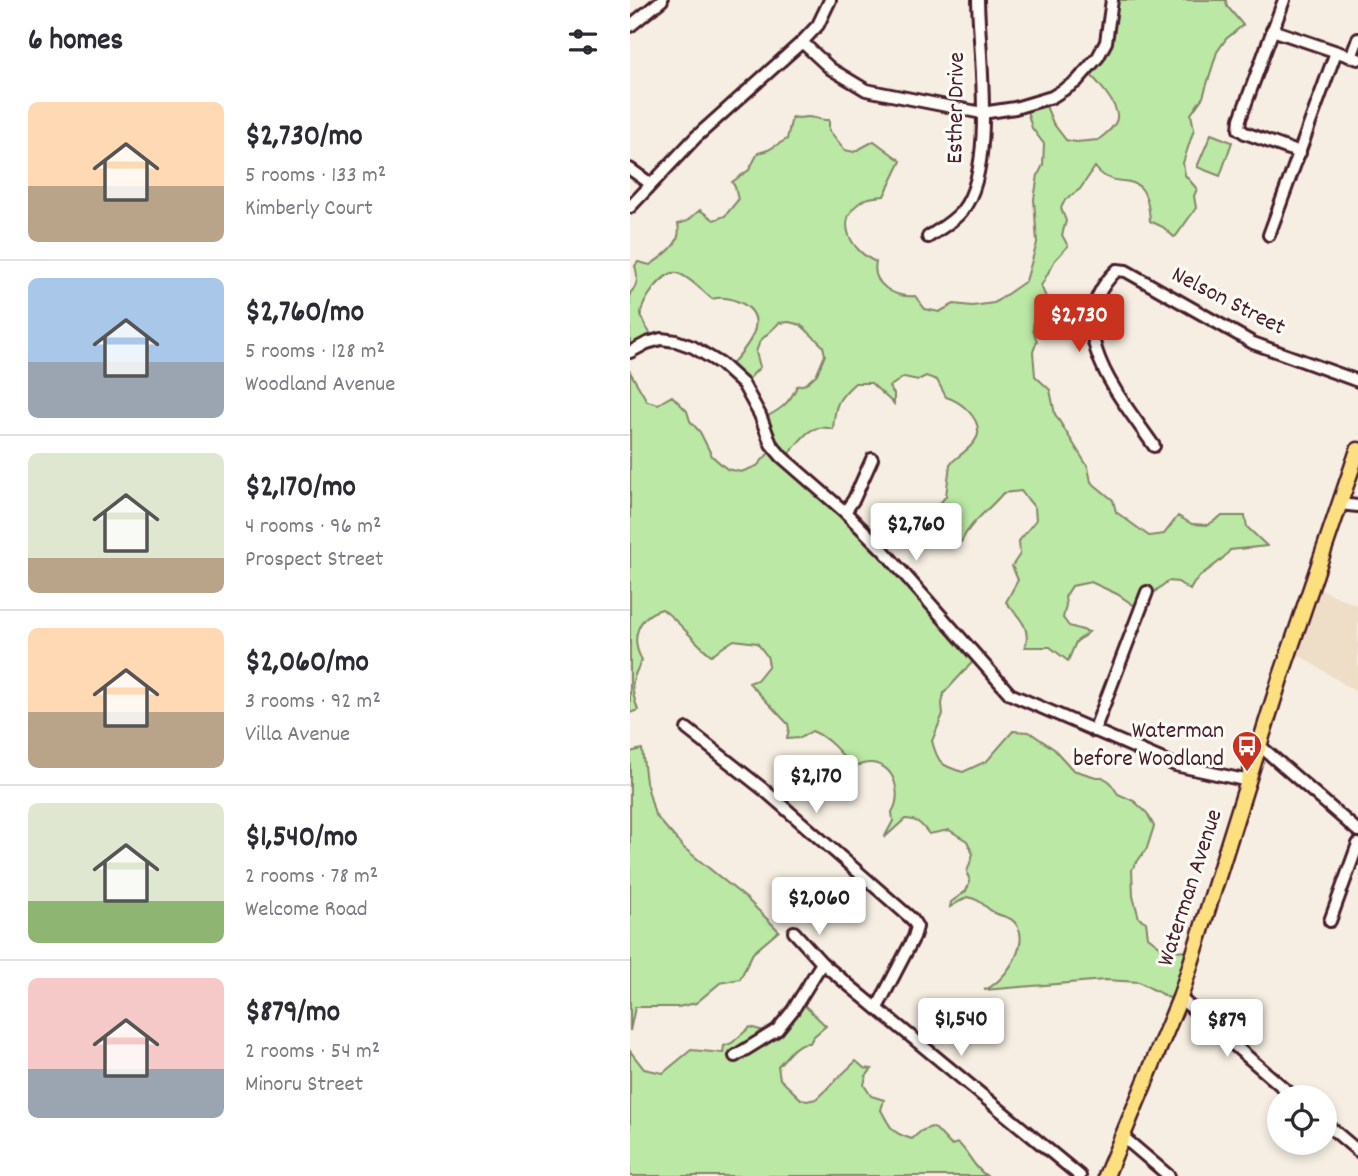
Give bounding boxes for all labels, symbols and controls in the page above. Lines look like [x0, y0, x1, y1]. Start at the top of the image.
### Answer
text: 6 homes [28, 21, 123, 64]
icon: filters [564, 23, 602, 61]
street label: Esther Drive [939, 52, 975, 164]
text: $2,730/mo [245, 117, 363, 160]
icon: home [84, 130, 168, 214]
text: 5 rooms · 133 m² [245, 160, 386, 193]
text: Kimberly Court [245, 193, 373, 226]
street label: Nelson Street [1165, 259, 1291, 345]
text: $2,760/mo [245, 293, 364, 336]
pin: $2,730 [1022, 294, 1136, 354]
text: $2,730 [1050, 300, 1108, 333]
icon: home [84, 306, 168, 390]
text: 5 rooms · 128 m² [245, 336, 385, 369]
text: Woodland Avenue [245, 369, 395, 402]
text: $2,170/mo [245, 468, 356, 511]
icon: home [84, 481, 168, 565]
pin: $2,760 [859, 504, 973, 563]
text: $2,760 [887, 509, 945, 542]
text: 4 rooms · 96 m² [245, 511, 381, 544]
text: Prospect Street [245, 544, 384, 577]
text: $2,060/mo [245, 643, 369, 686]
icon: home [84, 656, 168, 740]
text: 3 rooms · 92 m² [245, 686, 381, 719]
place label: Waterman before Woodland [1073, 715, 1224, 777]
text: Villa Avenue [245, 719, 350, 752]
bus stop icon: Waterman before Woodland [1230, 729, 1264, 773]
pin: $2,170 [759, 756, 873, 815]
text: $2,170 [790, 761, 842, 794]
street label: Waterman Avenue [1150, 805, 1232, 971]
text: $1,540/mo [245, 818, 358, 861]
icon: home [84, 831, 168, 915]
text: 2 rooms · 78 m² [245, 861, 378, 894]
pin: $2,060 [762, 878, 876, 937]
text: $2,060 [788, 883, 850, 916]
text: Welcome Road [245, 894, 367, 927]
text: $879/mo [245, 993, 340, 1036]
pin: $1,540 [904, 998, 1018, 1058]
pin: $879 [1186, 1000, 1268, 1059]
text: $1,540 [934, 1004, 988, 1037]
text: $879 [1207, 1005, 1247, 1038]
icon: home [84, 1006, 168, 1090]
text: 2 rooms · 54 m² [245, 1036, 380, 1069]
text: Minoru Street [245, 1069, 363, 1102]
map controls [1267, 1085, 1337, 1155]
button: locate [1267, 1085, 1337, 1155]

